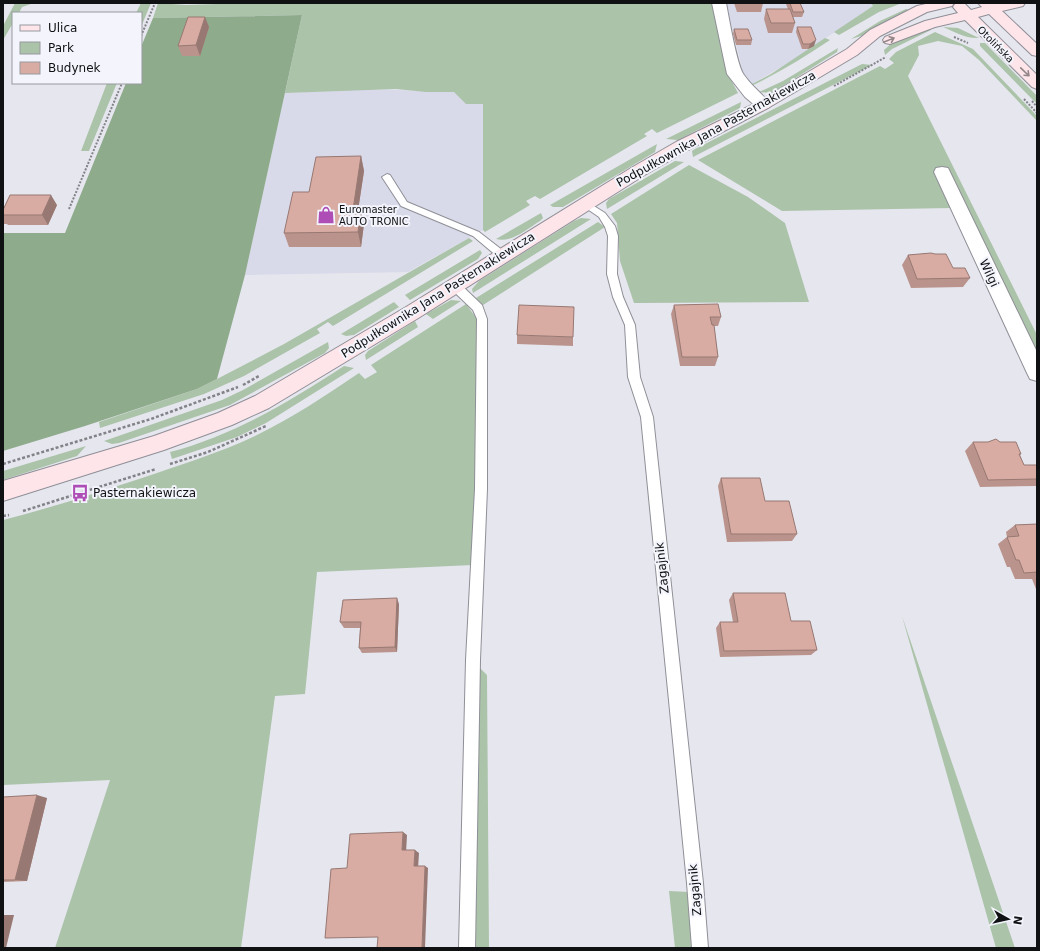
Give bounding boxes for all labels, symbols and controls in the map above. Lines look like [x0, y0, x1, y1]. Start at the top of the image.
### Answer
legend [12, 12, 142, 84]
text: Ulica [48, 21, 77, 35]
street label: Otolińska [975, 24, 1016, 65]
one-way arrow [883, 35, 895, 43]
text: Park [48, 41, 74, 55]
text: Budynek [48, 61, 101, 75]
street label: Podpułkownika Jana Pasternakiewicza [614, 68, 818, 190]
one-way arrow [1020, 68, 1030, 77]
place label: Euromaster AUTO TRONIC [339, 204, 409, 227]
shop icon: Euromaster AUTO TRONIC [316, 205, 336, 225]
street label: Podpułkownika Jana Pasternakiewicza [339, 229, 537, 361]
street label: Wilgi [976, 257, 1002, 289]
bus stop icon: Pasternakiewicza [70, 483, 90, 503]
place label: Pasternakiewicza [93, 486, 196, 500]
street label: Zagajnik [652, 541, 672, 594]
street label: Zagajnik [686, 864, 704, 916]
north arrow [988, 899, 1028, 939]
text: N [1010, 915, 1024, 926]

